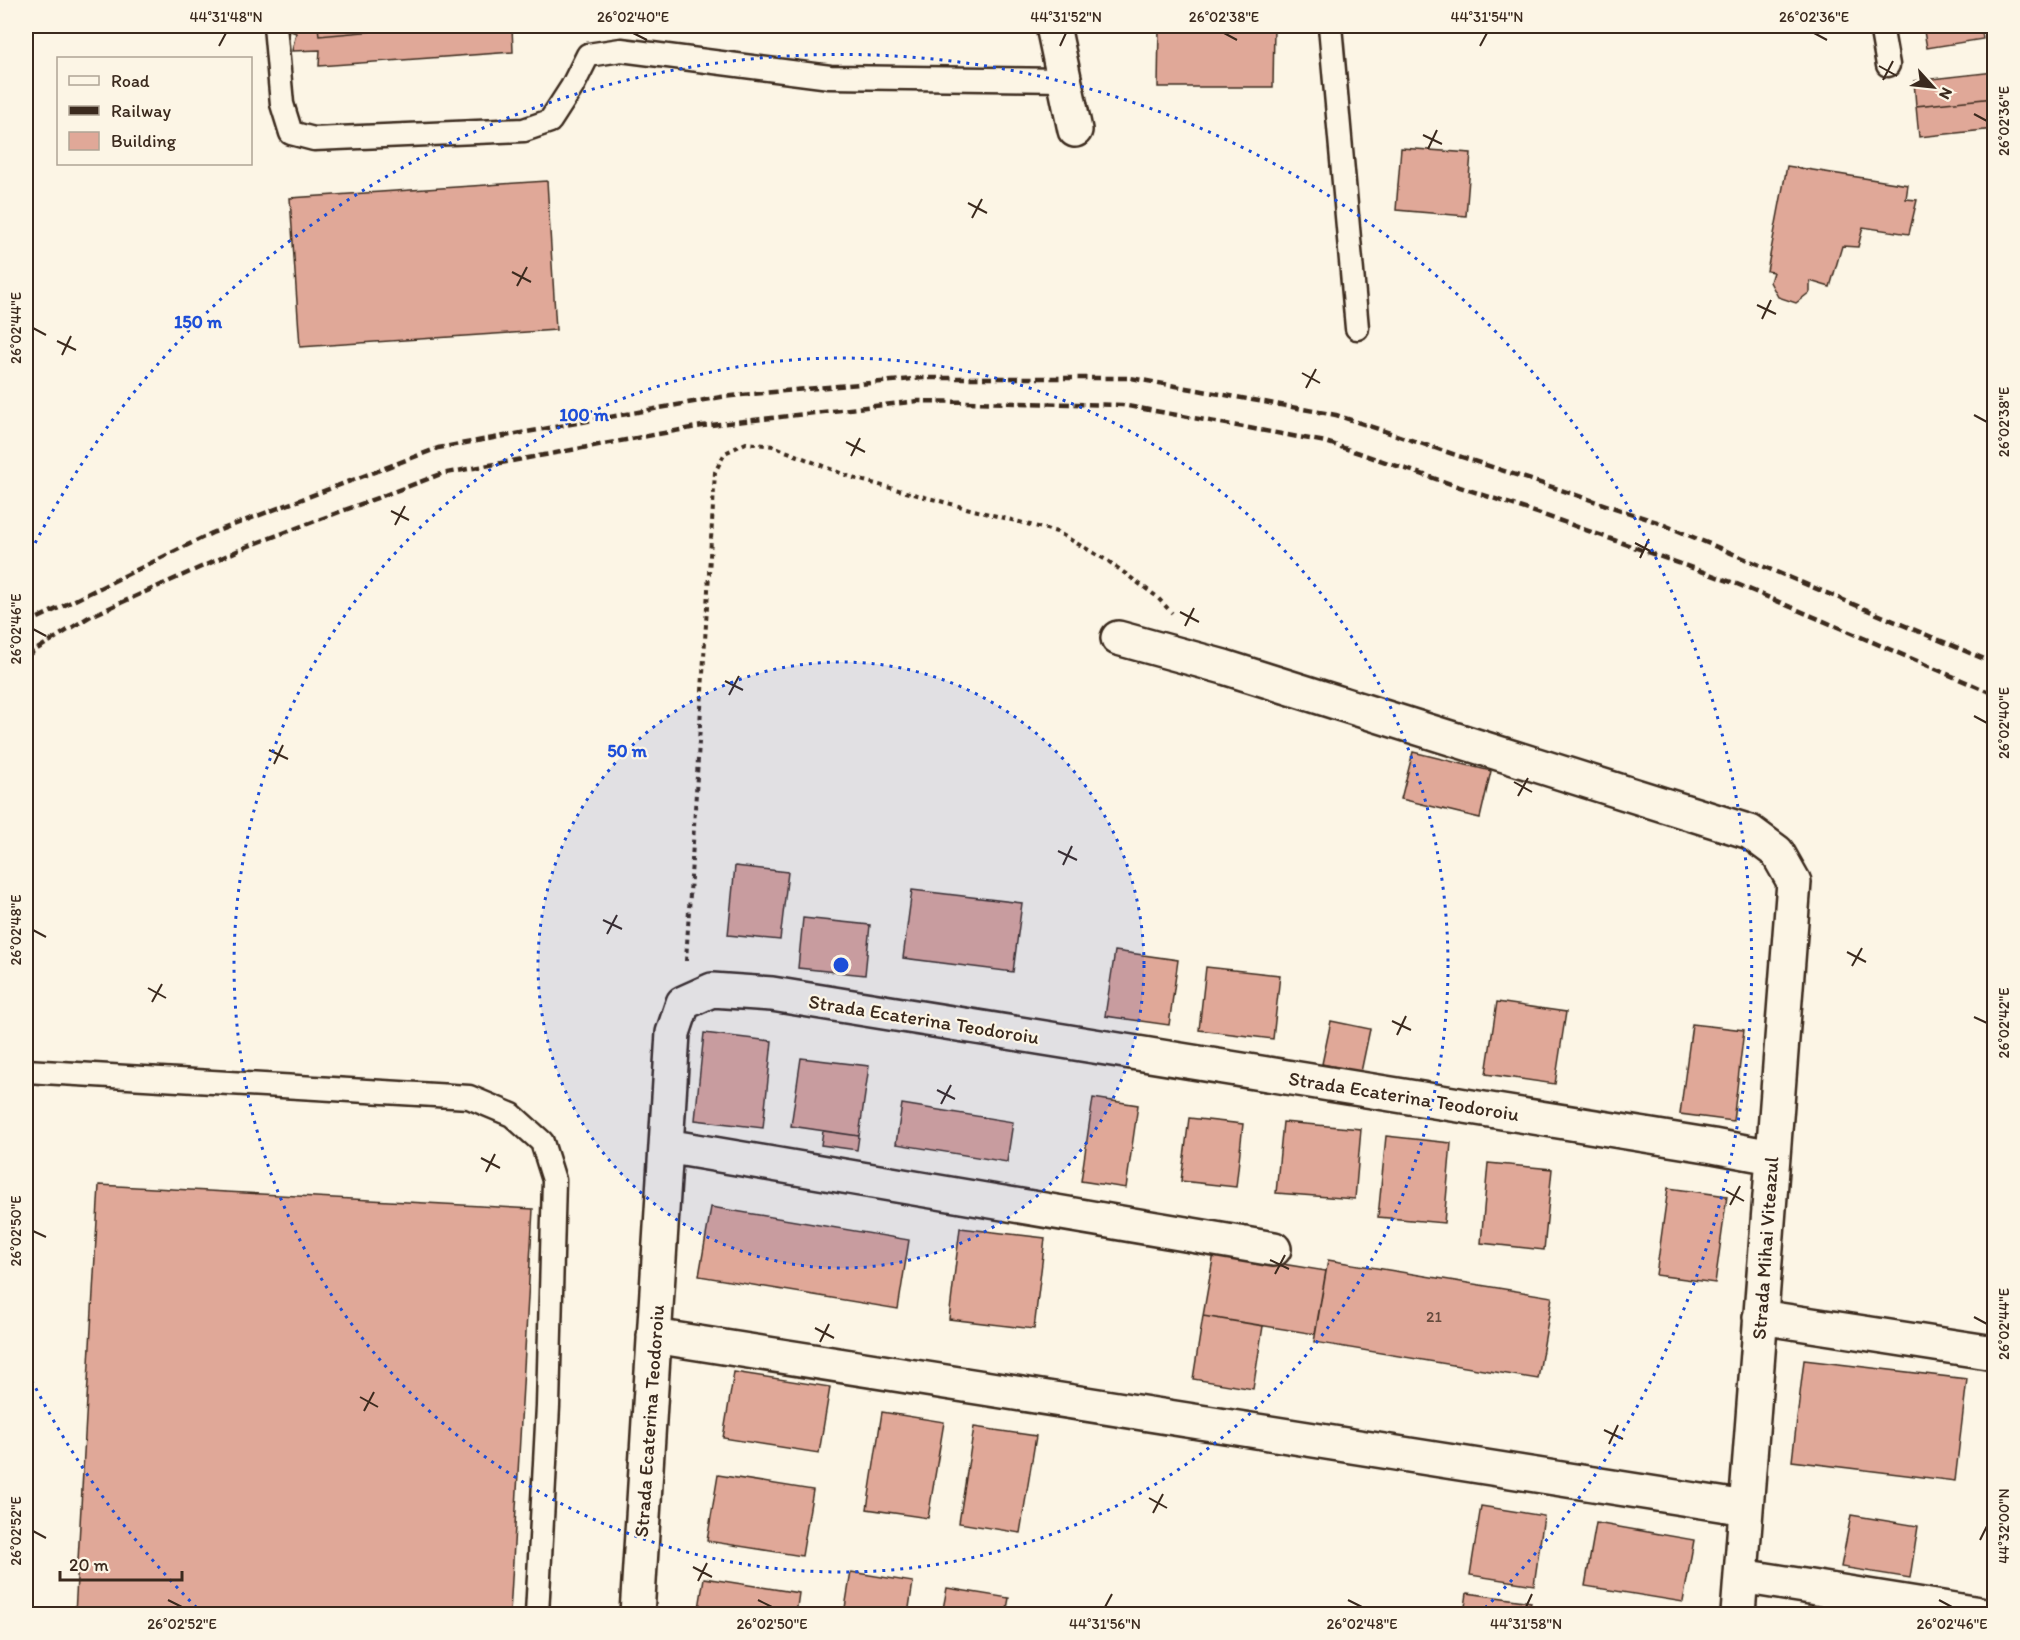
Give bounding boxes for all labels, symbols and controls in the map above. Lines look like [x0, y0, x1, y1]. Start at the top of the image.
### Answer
text: 44°31'48"N [189, 8, 263, 26]
text: 26°02'40"E [597, 8, 669, 26]
text: 44°31'52"N [1030, 8, 1102, 26]
text: 26°02'38"E [1189, 8, 1259, 26]
text: 44°31'54"N [1451, 8, 1523, 26]
text: 26°02'36"E [1779, 8, 1849, 26]
legend [57, 57, 252, 165]
north arrow [1903, 57, 1963, 117]
text: Road [111, 70, 150, 92]
text: N [1935, 84, 1957, 103]
text: 26°02'36"E [1995, 86, 2013, 156]
text: Railway [111, 100, 172, 122]
text: Building [111, 130, 177, 152]
text: 26°02'44"E [7, 292, 25, 364]
text: 150 m [174, 311, 223, 333]
text: 26°02'38"E [1995, 387, 2013, 457]
text: 100 m [559, 404, 610, 426]
text: 26°02'46"E [7, 594, 25, 664]
text: 26°02'40"E [1995, 687, 2013, 759]
text: 50 m [607, 740, 648, 762]
text: 26°02'48"E [7, 894, 25, 966]
centre of rings [831, 955, 851, 975]
text: 26°02'42"E [1995, 988, 2013, 1058]
street label: Strada Ecaterina Teodoroiu [807, 989, 1041, 1049]
street label: Strada Ecaterina Teodoroiu [1287, 1066, 1521, 1126]
street label: Strada Mihai Viteazul [1747, 1155, 1783, 1340]
text: 26°02'50"E [7, 1195, 25, 1267]
text: 26°02'44"E [1995, 1288, 2013, 1360]
street label: Strada Ecaterina Teodoroiu [629, 1304, 669, 1538]
house number: 21 [1426, 1307, 1442, 1326]
text: 44°32'00"N [1995, 1488, 2013, 1564]
text: 26°02'52"E [7, 1496, 25, 1566]
scale bar [60, 1544, 182, 1582]
text: 20 m [69, 1554, 109, 1576]
text: 26°02'52"E [147, 1615, 217, 1633]
text: 26°02'50"E [736, 1615, 808, 1633]
text: 44°31'56"N [1069, 1615, 1141, 1633]
text: 26°02'48"E [1326, 1615, 1398, 1633]
text: 44°31'58"N [1490, 1615, 1562, 1633]
text: 26°02'46"E [1917, 1615, 1987, 1633]

